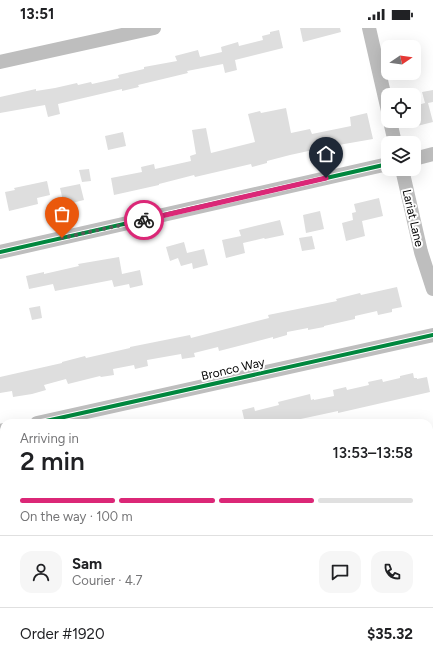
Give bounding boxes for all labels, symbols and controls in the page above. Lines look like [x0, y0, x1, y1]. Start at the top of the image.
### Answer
text: 13:51 [20, 5, 54, 23]
north arrow [381, 40, 421, 80]
map controls [381, 40, 421, 176]
button: locate [381, 88, 421, 128]
button: layers [381, 136, 421, 176]
pin [309, 137, 343, 178]
icon: home [315, 143, 337, 165]
street label: Lariat Lane [400, 188, 426, 248]
pin [45, 197, 79, 238]
courier [124, 200, 164, 240]
icon: bag [51, 203, 73, 225]
icon: bike [133, 209, 155, 231]
street label: Bronco Way [200, 355, 267, 383]
text: Arriving in [20, 431, 79, 446]
text: 13:53–13:58 [332, 444, 413, 462]
text: 2 min [20, 445, 85, 477]
text: On the way · 100 m [20, 509, 132, 524]
button: person [20, 551, 62, 593]
button: chat [319, 551, 361, 593]
button: phone [371, 551, 413, 593]
text: Sam [72, 555, 102, 573]
text: Courier · 4.7 [72, 573, 143, 588]
text: Order #1920 [20, 625, 105, 643]
text: $35.32 [367, 625, 413, 643]

